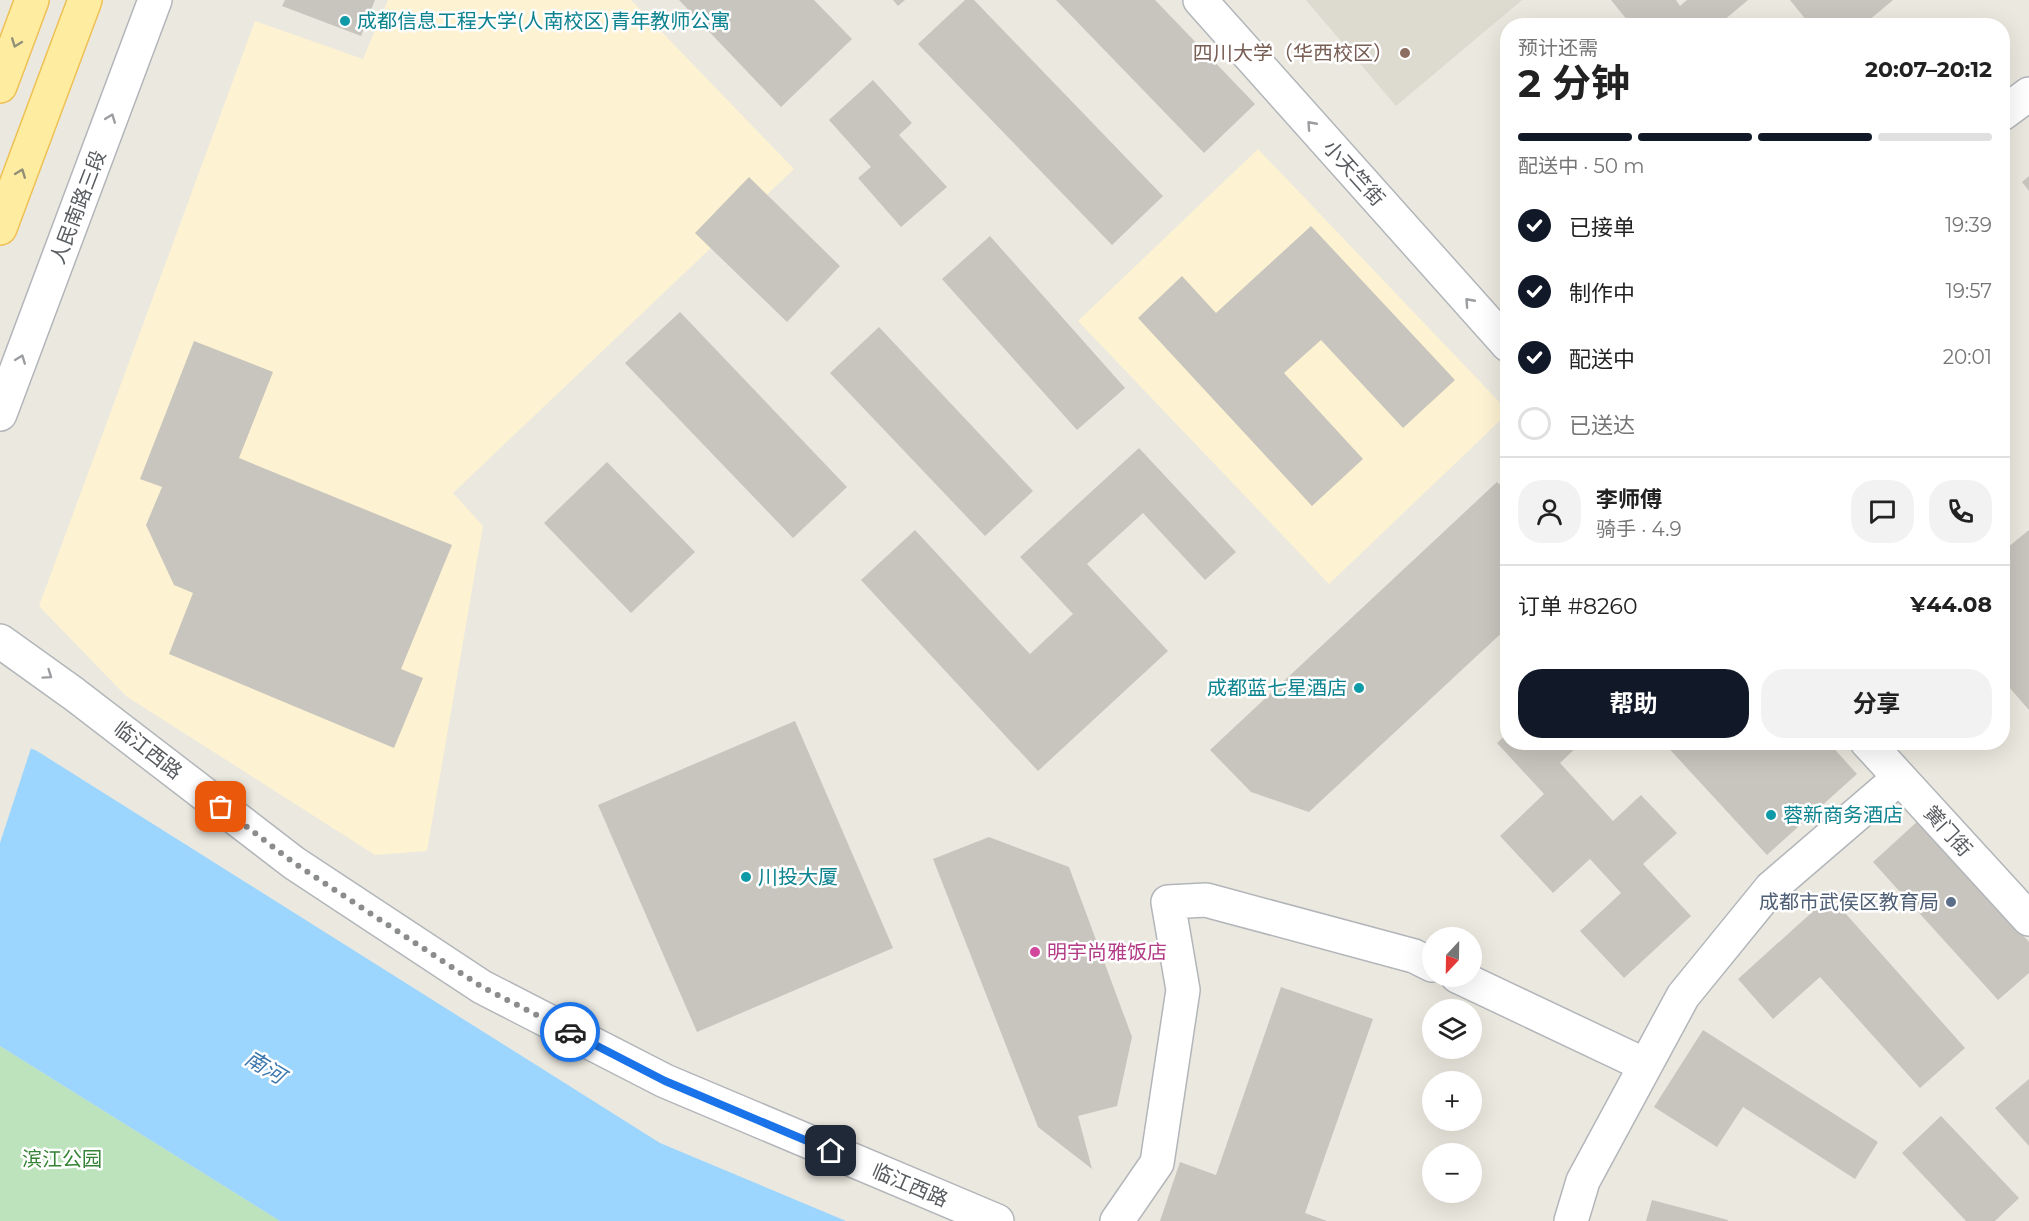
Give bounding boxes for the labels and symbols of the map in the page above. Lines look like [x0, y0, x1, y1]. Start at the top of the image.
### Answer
place label: 成都信息工程大学(人南校区)青年教师公寓 [357, 9, 730, 33]
marker: 成都信息工程大学(人南校区)青年教师公寓 [338, 14, 352, 28]
one-way arrow [11, 37, 23, 48]
place label: 四川大学（华西校区） [1193, 41, 1393, 65]
marker: 四川大学（华西校区） [1398, 46, 1412, 60]
one-way arrow [104, 113, 116, 124]
one-way arrow [1307, 121, 1318, 132]
street label: 小天竺街 [1318, 135, 1390, 211]
street label: 人民南路三段 [45, 147, 111, 267]
one-way arrow [13, 168, 26, 179]
one-way arrow [1465, 298, 1476, 308]
one-way arrow [13, 354, 26, 365]
one-way arrow [41, 668, 52, 679]
place label: 成都蓝七星酒店 [1207, 676, 1347, 700]
marker: 成都蓝七星酒店 [1352, 681, 1366, 695]
street label: 临江西路 [109, 716, 187, 784]
pin [195, 781, 246, 832]
street label: 黉门街 [1919, 801, 1977, 861]
place label: 蓉新商务酒店 [1783, 803, 1903, 827]
marker: 蓉新商务酒店 [1764, 808, 1778, 822]
place label: 川投大厦 [758, 865, 838, 889]
marker: 川投大厦 [739, 870, 753, 884]
place label: 成都市武侯区教育局 [1759, 890, 1939, 914]
marker: 成都市武侯区教育局 [1944, 895, 1958, 909]
north arrow [1422, 927, 1482, 987]
place label: 明宇尚雅饭店 [1047, 940, 1167, 964]
marker: 明宇尚雅饭店 [1028, 945, 1042, 959]
courier [540, 1002, 600, 1062]
water label: 南河 [241, 1045, 293, 1091]
pin [805, 1125, 856, 1176]
park label: 滨江公园 [22, 1147, 102, 1171]
street label: 临江西路 [868, 1158, 952, 1212]

